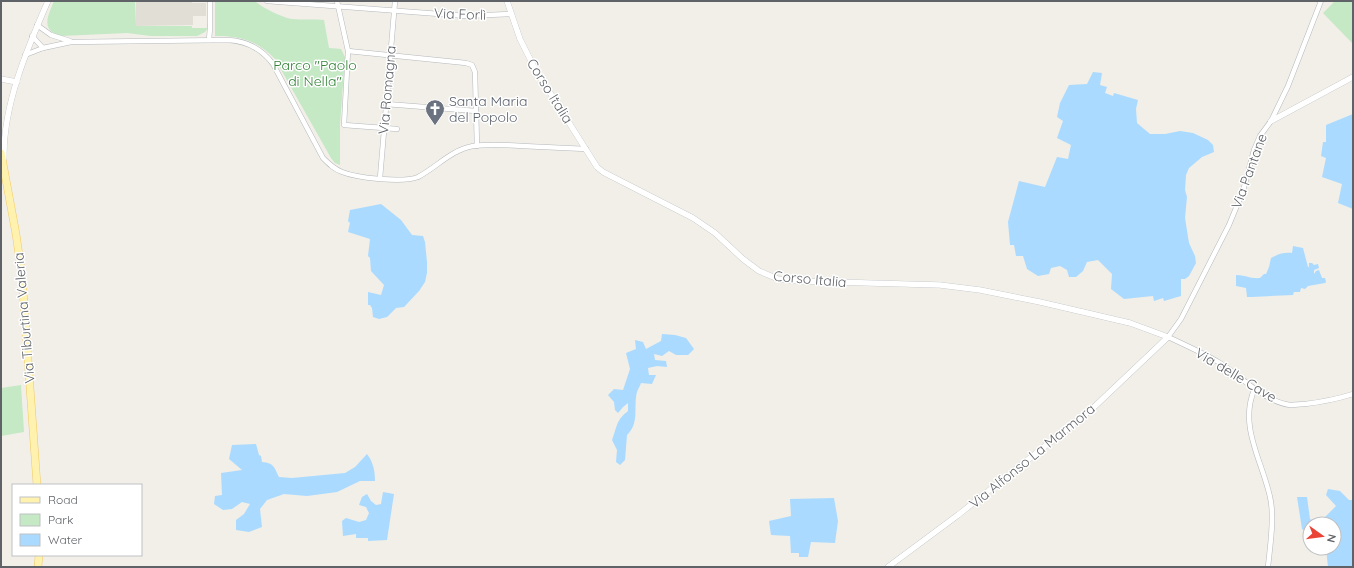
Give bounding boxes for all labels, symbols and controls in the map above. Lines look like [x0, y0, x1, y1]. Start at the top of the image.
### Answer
street label: Via Forlì [434, 4, 486, 24]
street label: Via Romagna [374, 45, 400, 135]
street label: Corso Italia [523, 55, 577, 127]
park label: Parco "Paolo di Nella" [273, 56, 357, 90]
place label: Santa Maria del Popolo [449, 92, 527, 126]
church icon: Santa Maria del Popolo [424, 98, 446, 126]
street label: Via Pantane [1227, 131, 1271, 211]
street label: Via Tiburtina Valeria [9, 252, 39, 384]
street label: Corso Italia [773, 267, 847, 291]
street label: Via delle Cave [1192, 344, 1280, 406]
street label: Via Alfonso La Marmora [965, 400, 1099, 512]
legend [12, 484, 142, 556]
text: Road [48, 492, 78, 507]
text: Park [48, 512, 73, 527]
north arrow [1302, 516, 1342, 556]
text: Water [48, 532, 83, 547]
text: N [1324, 533, 1339, 544]

